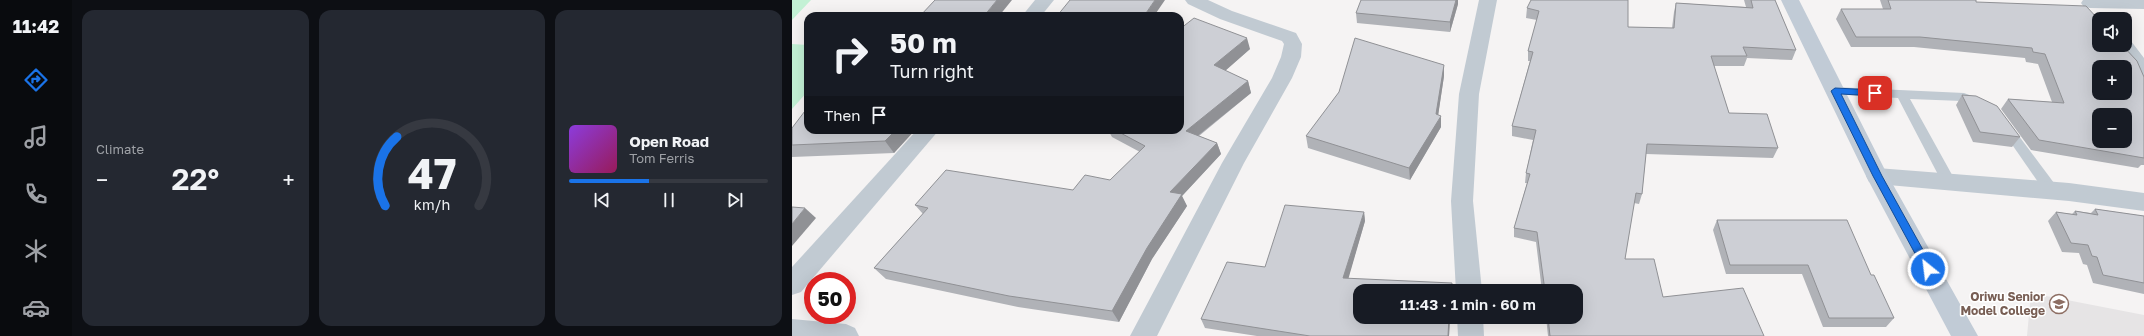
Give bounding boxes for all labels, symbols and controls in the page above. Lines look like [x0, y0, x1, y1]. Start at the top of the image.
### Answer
map controls [2092, 12, 2132, 148]
button: sound [2092, 12, 2132, 52]
text: 11:42 [13, 15, 59, 37]
text: 50 m [890, 26, 957, 59]
icon: right [824, 28, 876, 80]
text: Turn right [890, 60, 974, 82]
button: + [2092, 60, 2132, 100]
icon: directions [22, 66, 50, 94]
pin [1858, 76, 1892, 110]
icon: arrive [1864, 82, 1886, 104]
icon: arrive [868, 104, 890, 126]
text: Then [824, 106, 860, 124]
button: − [2092, 108, 2132, 148]
icon: music [22, 123, 50, 151]
text: Open Road [629, 132, 709, 150]
text: Climate [96, 141, 144, 157]
text: 47 [408, 148, 456, 198]
text: Tom Ferris [629, 150, 694, 166]
text: 22° [172, 161, 219, 197]
text: − [96, 166, 108, 193]
text: + [283, 166, 295, 193]
icon: phone [22, 180, 50, 208]
icon: previous [591, 189, 613, 211]
icon: pause [658, 189, 680, 211]
icon: next [724, 189, 746, 211]
text: km/h [414, 196, 450, 213]
icon: climate [22, 237, 50, 265]
position arrow [1907, 248, 1949, 290]
speed limit sign: 50 [804, 272, 856, 324]
place label: Oriwu Senior Model College [1960, 289, 2045, 318]
school or university icon: Oriwu Senior Model College [2048, 293, 2070, 315]
icon: car [22, 294, 50, 322]
text: 11:43 · 1 min · 60 m [1400, 295, 1536, 313]

